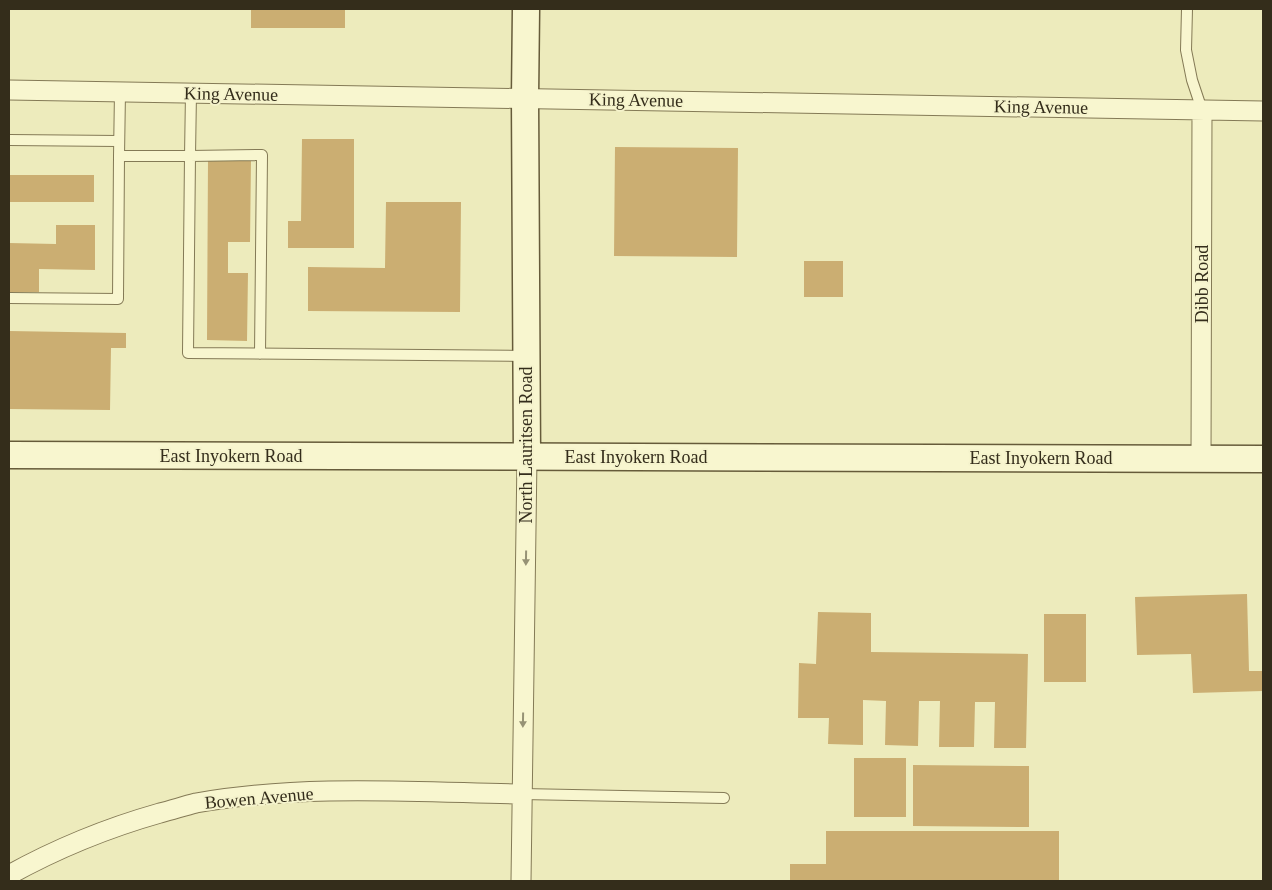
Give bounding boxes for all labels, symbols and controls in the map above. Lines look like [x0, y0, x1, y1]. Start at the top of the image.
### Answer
street label: King Avenue [184, 83, 278, 105]
street label: King Avenue [589, 89, 683, 111]
street label: King Avenue [994, 96, 1088, 118]
street label: Dibb Road [1192, 245, 1212, 323]
street label: North Lauritsen Road [516, 367, 536, 523]
street label: East Inyokern Road [160, 446, 302, 466]
street label: East Inyokern Road [565, 447, 707, 467]
street label: East Inyokern Road [970, 448, 1112, 468]
one-way arrow [522, 550, 530, 566]
one-way arrow [519, 712, 527, 728]
street label: Bowen Avenue [204, 783, 314, 813]

